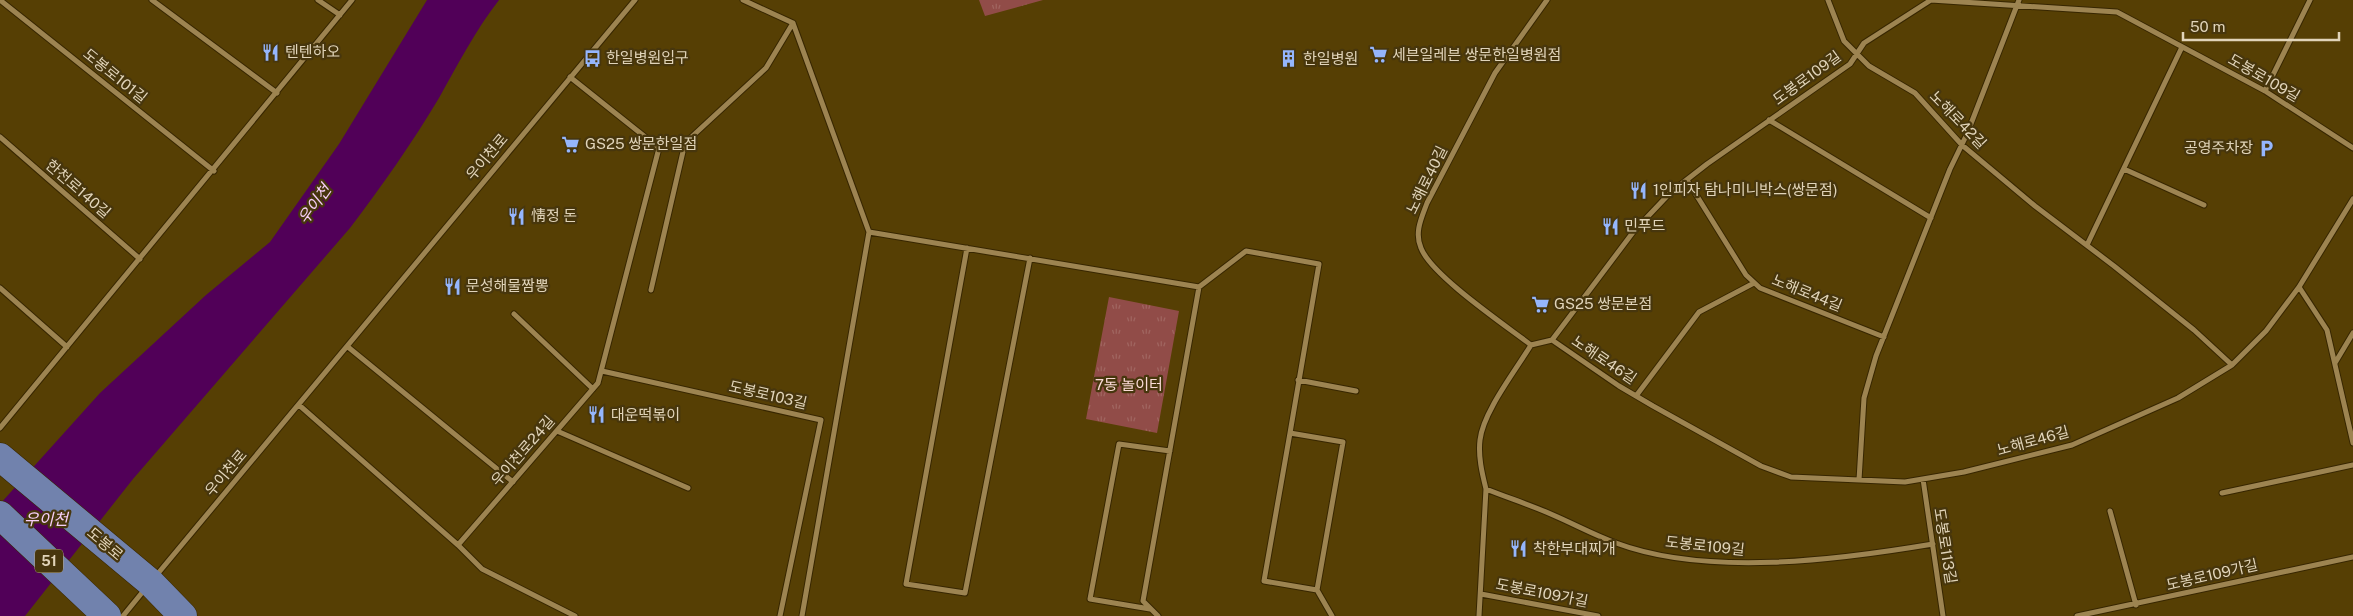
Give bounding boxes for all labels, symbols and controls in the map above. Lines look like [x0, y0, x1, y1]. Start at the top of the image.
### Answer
scale bar [2183, 10, 2339, 42]
text: 50 m [2190, 18, 2225, 35]
restaurant icon: 텐텐하오 [261, 42, 281, 62]
place label: 텐텐하오 [285, 43, 340, 60]
street label: 도봉로101길 [80, 45, 150, 106]
supermarket icon: 세븐일레븐 쌍문한일병원점 [1368, 45, 1388, 65]
place label: 세븐일레븐 쌍문한일병원점 [1392, 46, 1561, 63]
street label: 도봉로109길 [1769, 47, 1844, 108]
bus stop icon: 한일병원입구 [582, 48, 602, 68]
place label: 한일병원입구 [606, 49, 689, 66]
building icon: 한일병원 [1279, 49, 1299, 69]
place label: 한일병원 [1303, 50, 1358, 67]
street label: 도봉로109길 [2225, 50, 2303, 105]
street label: 노해로42길 [1927, 87, 1990, 152]
street label: 우이천로 [462, 130, 511, 183]
supermarket icon: GS25 쌍문한일점 [561, 134, 581, 154]
place label: GS25 쌍문한일점 [585, 135, 697, 152]
parking icon: 공영주차장 [2257, 138, 2277, 158]
place label: 공영주차장 [2184, 139, 2253, 156]
street label: 노해로40길 [1403, 143, 1450, 217]
street label: 한천로140길 [43, 156, 114, 221]
water label: 우이천 [294, 179, 336, 228]
restaurant icon: 1인피자 탐나미니박스(쌍문점) [1629, 180, 1649, 200]
place label: 1인피자 탐나미니박스(쌍문점) [1653, 181, 1838, 198]
restaurant icon: 情정 돈 [507, 206, 527, 226]
place label: 情정 돈 [531, 207, 577, 224]
restaurant icon: 민푸드 [1600, 216, 1620, 236]
place label: 민푸드 [1624, 217, 1666, 234]
street label: 노해로44길 [1770, 271, 1845, 314]
restaurant icon: 문성해물짬뽕 [442, 276, 462, 296]
place label: 문성해물짬뽕 [466, 277, 549, 294]
supermarket icon: GS25 쌍문본점 [1530, 294, 1550, 314]
place label: GS25 쌍문본점 [1554, 295, 1652, 312]
street label: 노해로46길 [1569, 332, 1640, 387]
park label: 7동 놀이터 [1095, 376, 1163, 393]
street label: 도봉로103길 [727, 377, 809, 412]
restaurant icon: 대운떡볶이 [587, 405, 607, 425]
place label: 대운떡볶이 [611, 406, 680, 423]
street label: 우이천로24길 [488, 412, 558, 489]
street label: 노해로46길 [1995, 423, 2071, 458]
street label: 우이천로 [201, 446, 250, 499]
street label: 도봉로113길 [1931, 507, 1960, 585]
water label: 우이천 [24, 510, 70, 529]
street label: 도봉로 [84, 524, 127, 563]
street label: 도봉로109길 [1664, 533, 1746, 558]
restaurant icon: 착한부대찌개 [1509, 539, 1529, 559]
place label: 착한부대찌개 [1533, 540, 1616, 557]
road number: 51 [35, 550, 63, 572]
street label: 도봉로109가길 [2164, 556, 2259, 593]
street label: 도봉로109가길 [1495, 575, 1590, 610]

